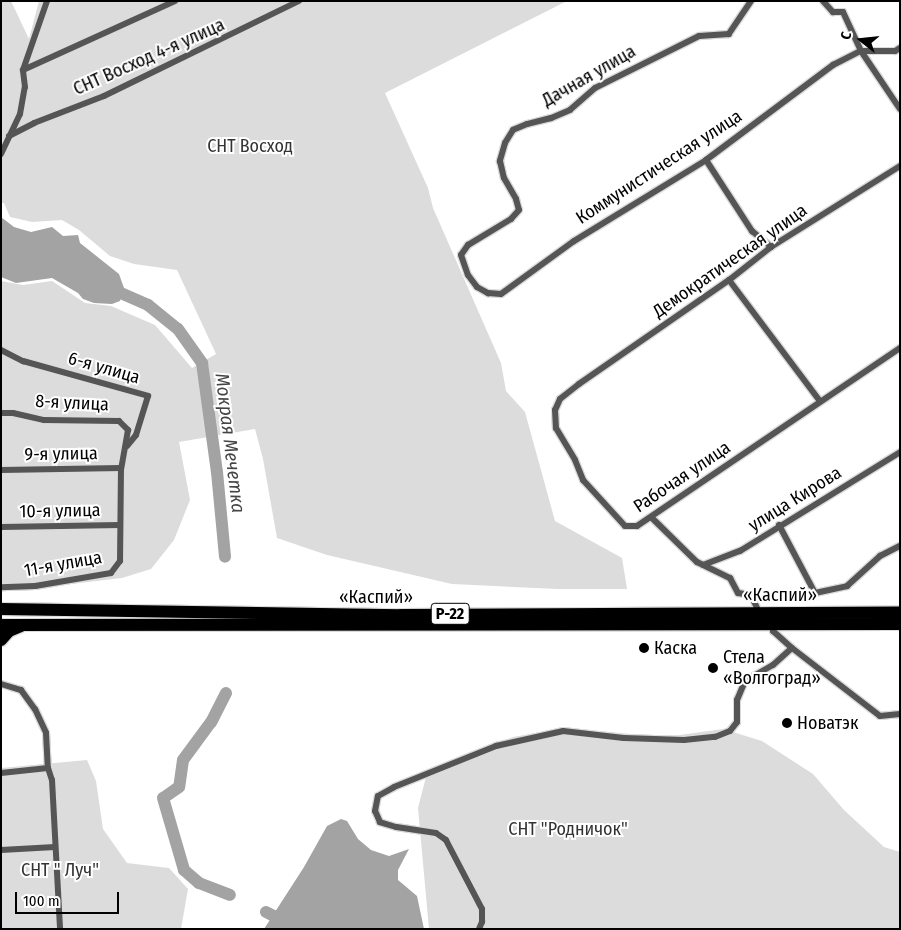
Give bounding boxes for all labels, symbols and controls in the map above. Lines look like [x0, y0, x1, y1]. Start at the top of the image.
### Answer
street label: СНТ Восход 4-я улица [70, 14, 228, 100]
north arrow [836, 15, 886, 65]
text: С [837, 30, 855, 42]
street label: Дачная улица [538, 41, 640, 111]
street label: Коммунистическая улица [572, 105, 746, 229]
park label: СНТ Восход [207, 135, 293, 157]
street label: Демократическая улица [649, 200, 811, 322]
street label: 6-я улица [66, 347, 142, 389]
water label: Мокрая Мечетка [210, 372, 250, 514]
street label: 8-я улица [35, 390, 109, 416]
street label: Рабочая улица [630, 437, 734, 517]
street label: 9-я улица [24, 443, 98, 465]
street label: улица Кирова [745, 462, 845, 536]
street label: 10-я улица [19, 499, 101, 523]
street label: 11-я улица [22, 547, 104, 581]
street label: «Каспий» [743, 584, 817, 606]
street label: «Каспий» [339, 586, 413, 608]
road number: Р-22 [430, 600, 470, 628]
place label: Каска [654, 637, 697, 659]
marker: Каска [638, 642, 650, 654]
place label: Стела «Волгоград» [723, 647, 821, 690]
marker: Стела «Волгоград» [707, 662, 719, 674]
place label: Новатэк [797, 712, 858, 734]
marker: Новатэк [781, 717, 793, 729]
park label: СНТ "Родничок" [508, 818, 628, 840]
park label: СНТ " Луч" [21, 859, 99, 881]
scale bar [18, 882, 121, 914]
text: 100 m [23, 892, 60, 910]

